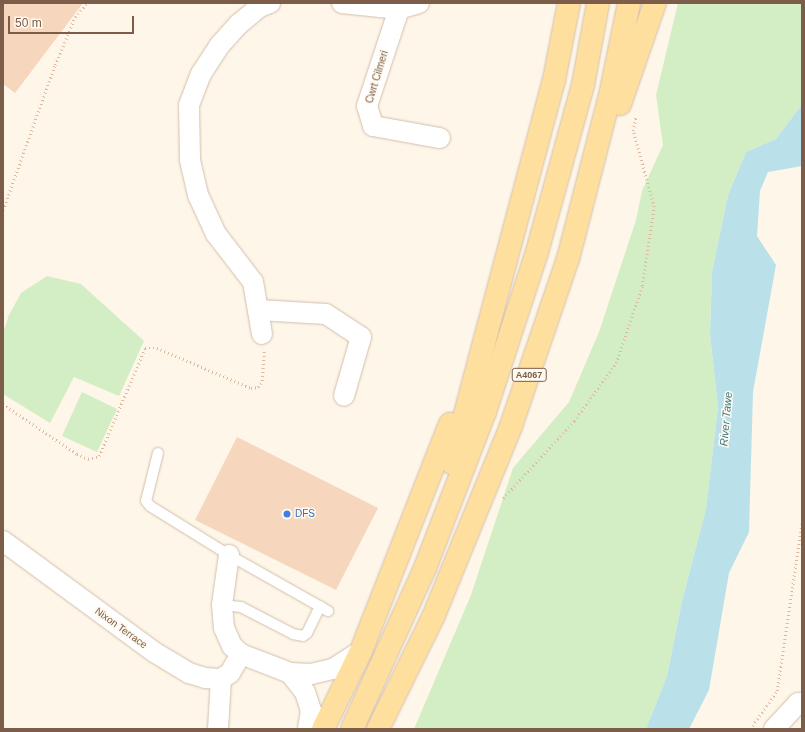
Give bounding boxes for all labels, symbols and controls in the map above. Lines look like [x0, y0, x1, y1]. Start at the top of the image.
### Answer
scale bar [10, 8, 136, 34]
text: 50 m [15, 16, 42, 30]
street label: Cwrt Cilmeri [363, 49, 391, 105]
road number: A4067 [511, 368, 547, 382]
water label: River Tawe [717, 391, 735, 447]
place label: DFS [295, 508, 315, 520]
marker: DFS [282, 509, 292, 519]
street label: Nixon Terrace [93, 605, 149, 651]

